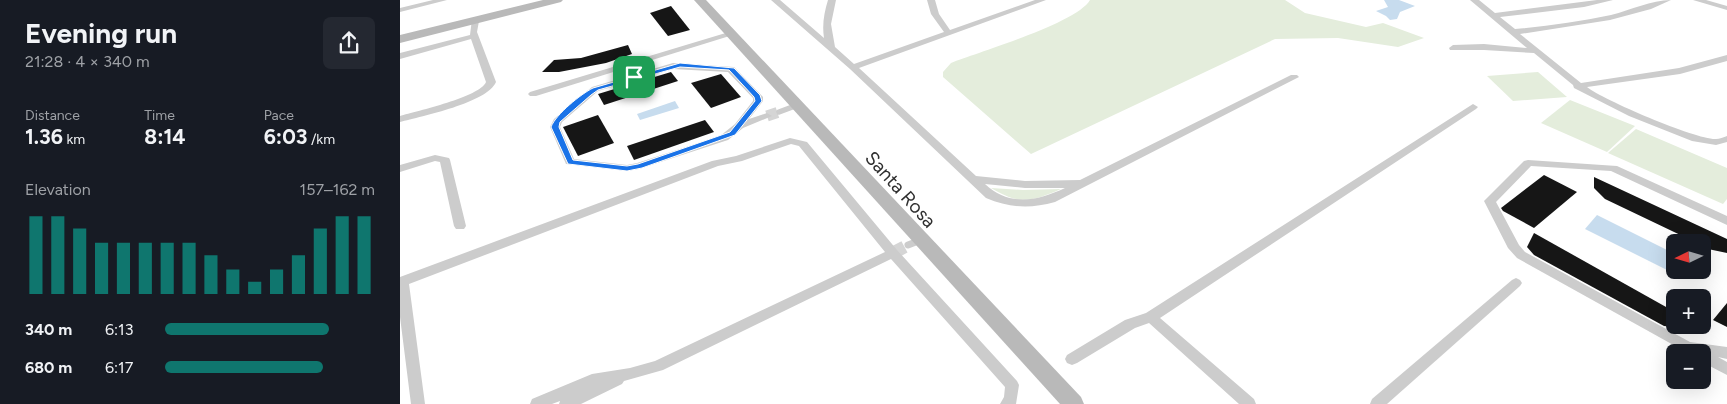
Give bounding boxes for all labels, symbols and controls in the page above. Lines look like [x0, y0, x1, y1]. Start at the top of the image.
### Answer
text: Evening run [25, 16, 177, 50]
button: share [323, 17, 375, 69]
text: 21:28 · 4 × 340 m [25, 52, 150, 71]
pin [613, 56, 655, 98]
icon: arrive [620, 63, 648, 91]
text: Distance [25, 107, 80, 124]
text: Time [144, 107, 175, 124]
text: Pace [264, 107, 294, 124]
text: 1.36 [25, 124, 63, 149]
text: 8:14 [144, 124, 186, 149]
text: 6:03 [264, 124, 307, 149]
text: km [63, 131, 85, 148]
text: /km [307, 131, 335, 148]
street label: Santa Rosa [860, 146, 941, 232]
text: Elevation [25, 180, 91, 199]
text: 157–162 m [300, 180, 375, 199]
north arrow [1666, 234, 1711, 279]
map controls [1666, 234, 1711, 389]
button: + [1666, 289, 1711, 334]
text: 340 m [25, 320, 72, 339]
text: 6:13 [105, 320, 133, 339]
button: − [1666, 344, 1711, 389]
text: 680 m [25, 358, 72, 377]
text: 6:17 [105, 358, 133, 377]

